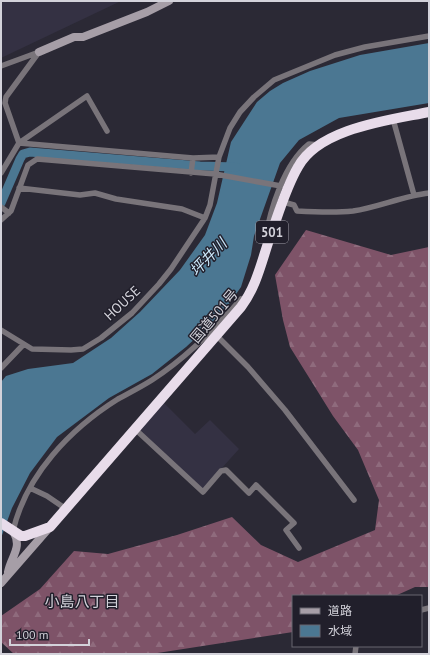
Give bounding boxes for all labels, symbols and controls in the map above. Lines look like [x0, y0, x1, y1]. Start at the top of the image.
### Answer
road number: 501 [256, 221, 288, 243]
water label: 坪井川 [186, 233, 232, 280]
street label: HOUSE [100, 282, 144, 324]
street label: 国道501号 [186, 285, 242, 347]
district label: 小島八丁目 [44, 592, 120, 611]
legend [292, 595, 422, 647]
text: 道路 [328, 603, 352, 618]
scale bar [10, 621, 89, 647]
text: 水域 [328, 623, 352, 638]
text: 100 m [16, 627, 49, 642]

